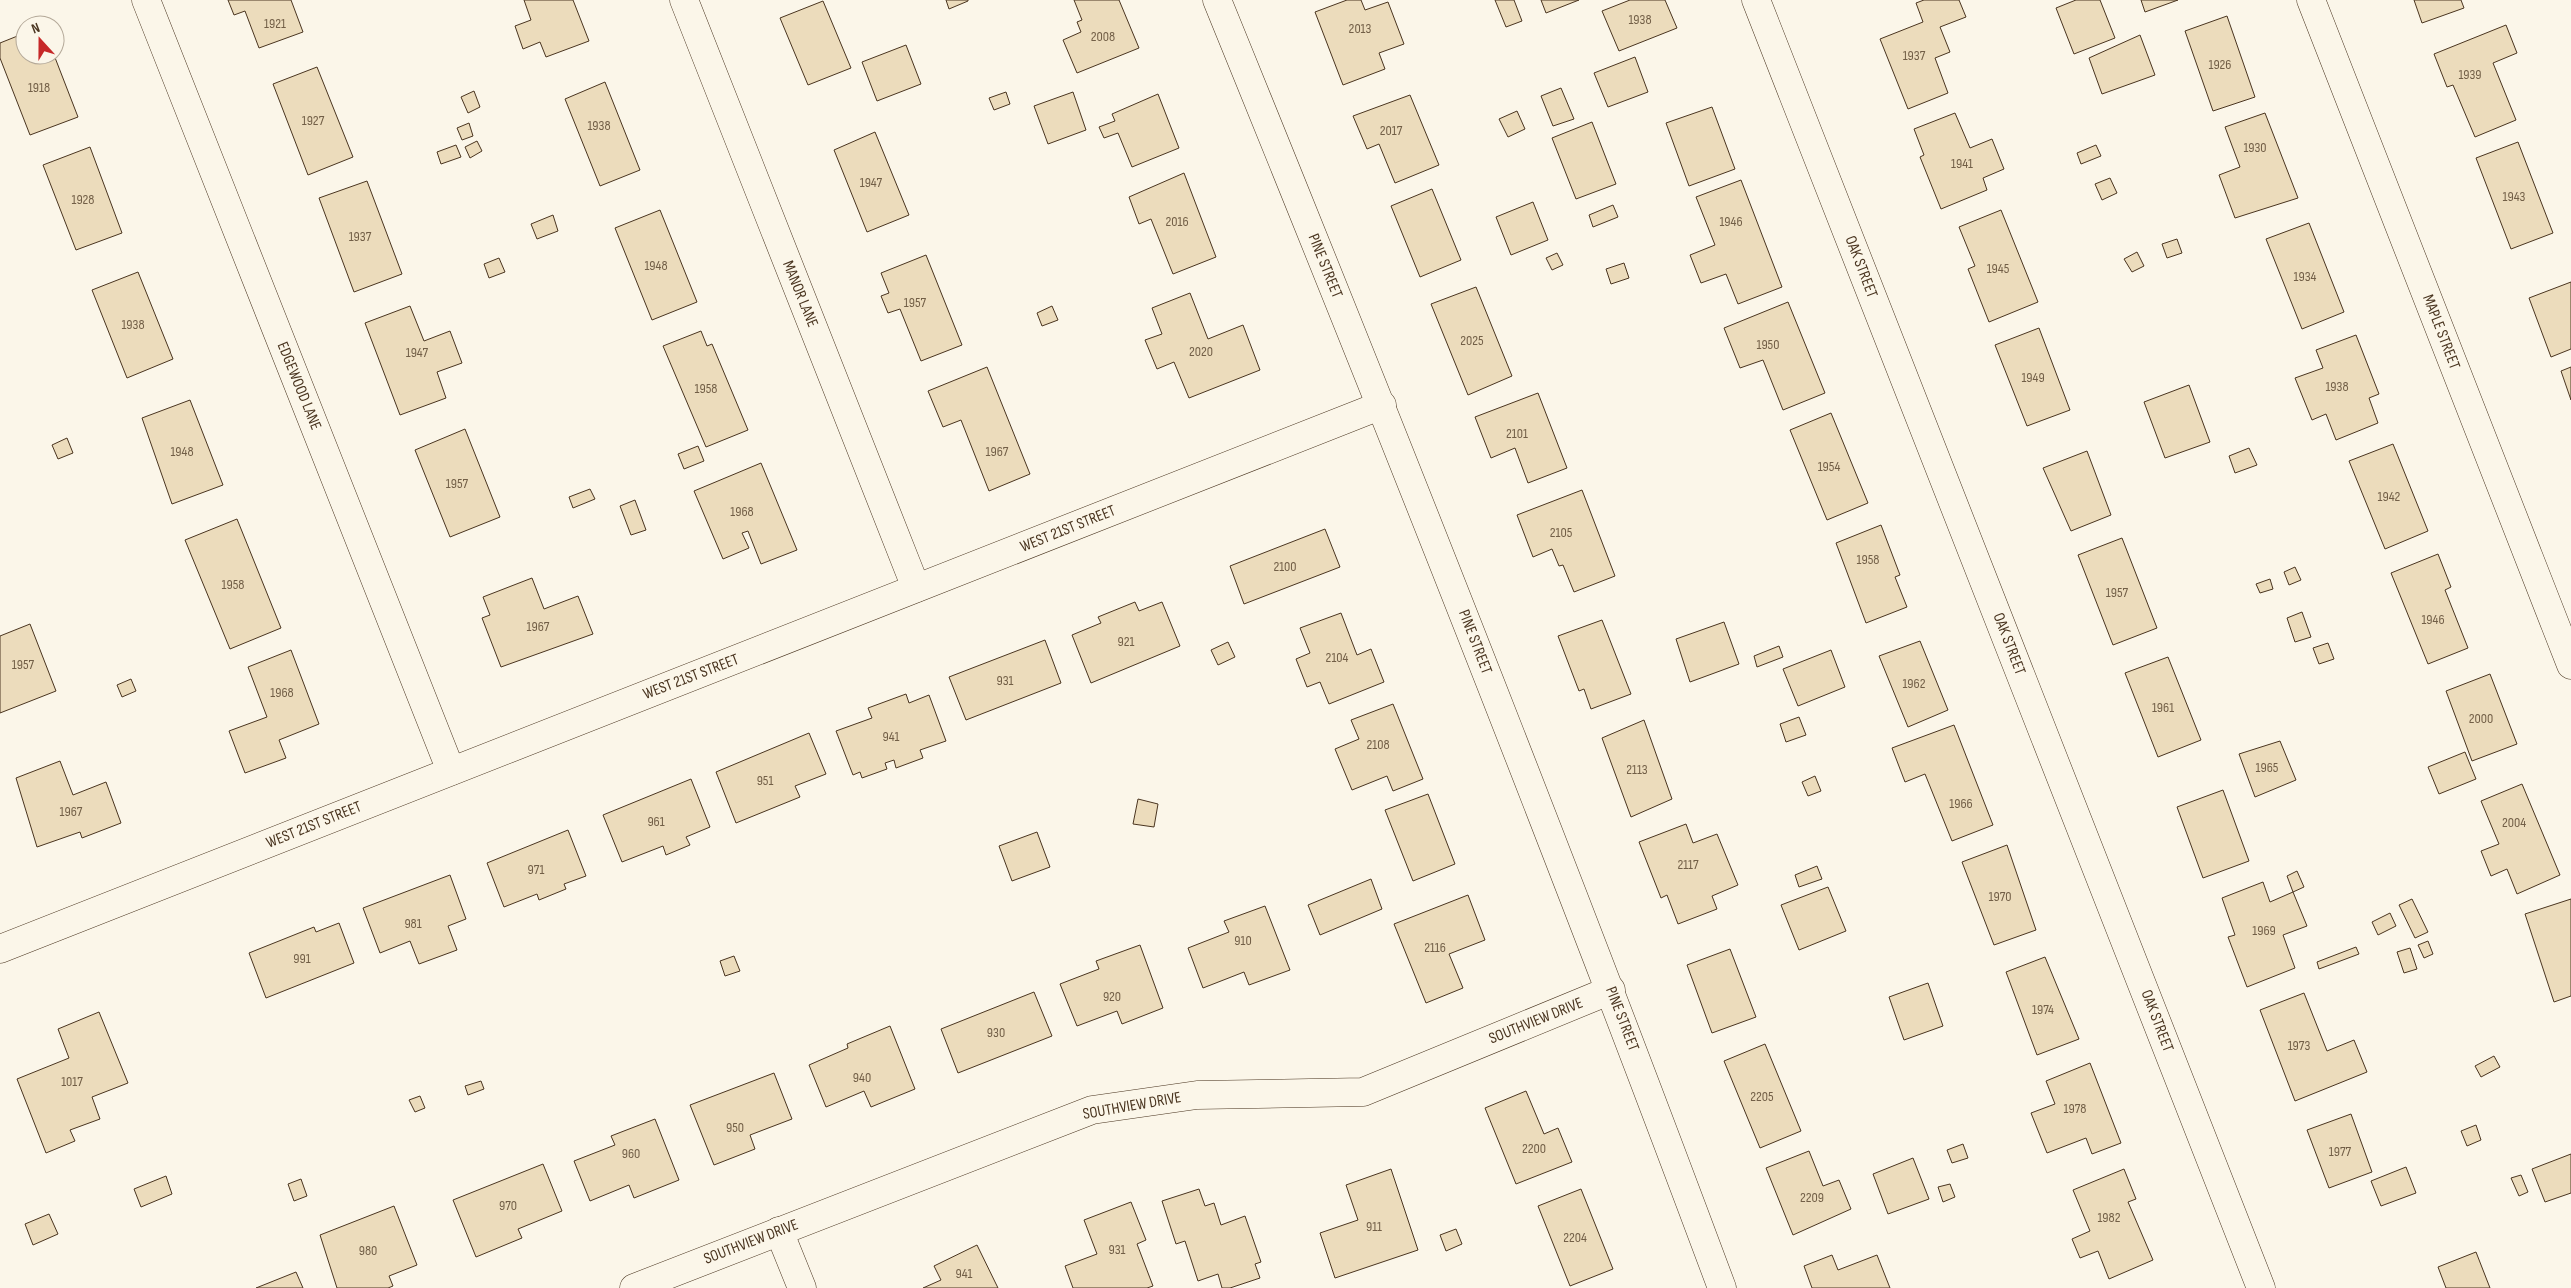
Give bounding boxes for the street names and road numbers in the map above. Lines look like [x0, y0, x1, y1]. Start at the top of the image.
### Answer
street label: PINE STREET [1304, 231, 1347, 301]
street label: OAK STREET [1841, 233, 1882, 301]
street label: MANOR LANE [778, 258, 822, 330]
street label: MAPLE STREET [2418, 292, 2464, 372]
street label: EDGEWOOD LANE [273, 339, 325, 433]
street label: WEST 21ST STREET [1018, 501, 1119, 557]
street label: PINE STREET [1454, 607, 1496, 677]
street label: OAK STREET [1989, 610, 2030, 678]
street label: WEST 21ST STREET [640, 650, 742, 704]
street label: WEST 21ST STREET [264, 797, 365, 853]
street label: PINE STREET [1601, 984, 1643, 1054]
street label: OAK STREET [2137, 987, 2178, 1055]
street label: SOUTHVIEW DRIVE [1486, 994, 1586, 1048]
street label: SOUTHVIEW DRIVE [1081, 1088, 1183, 1124]
street label: SOUTHVIEW DRIVE [701, 1215, 801, 1269]

